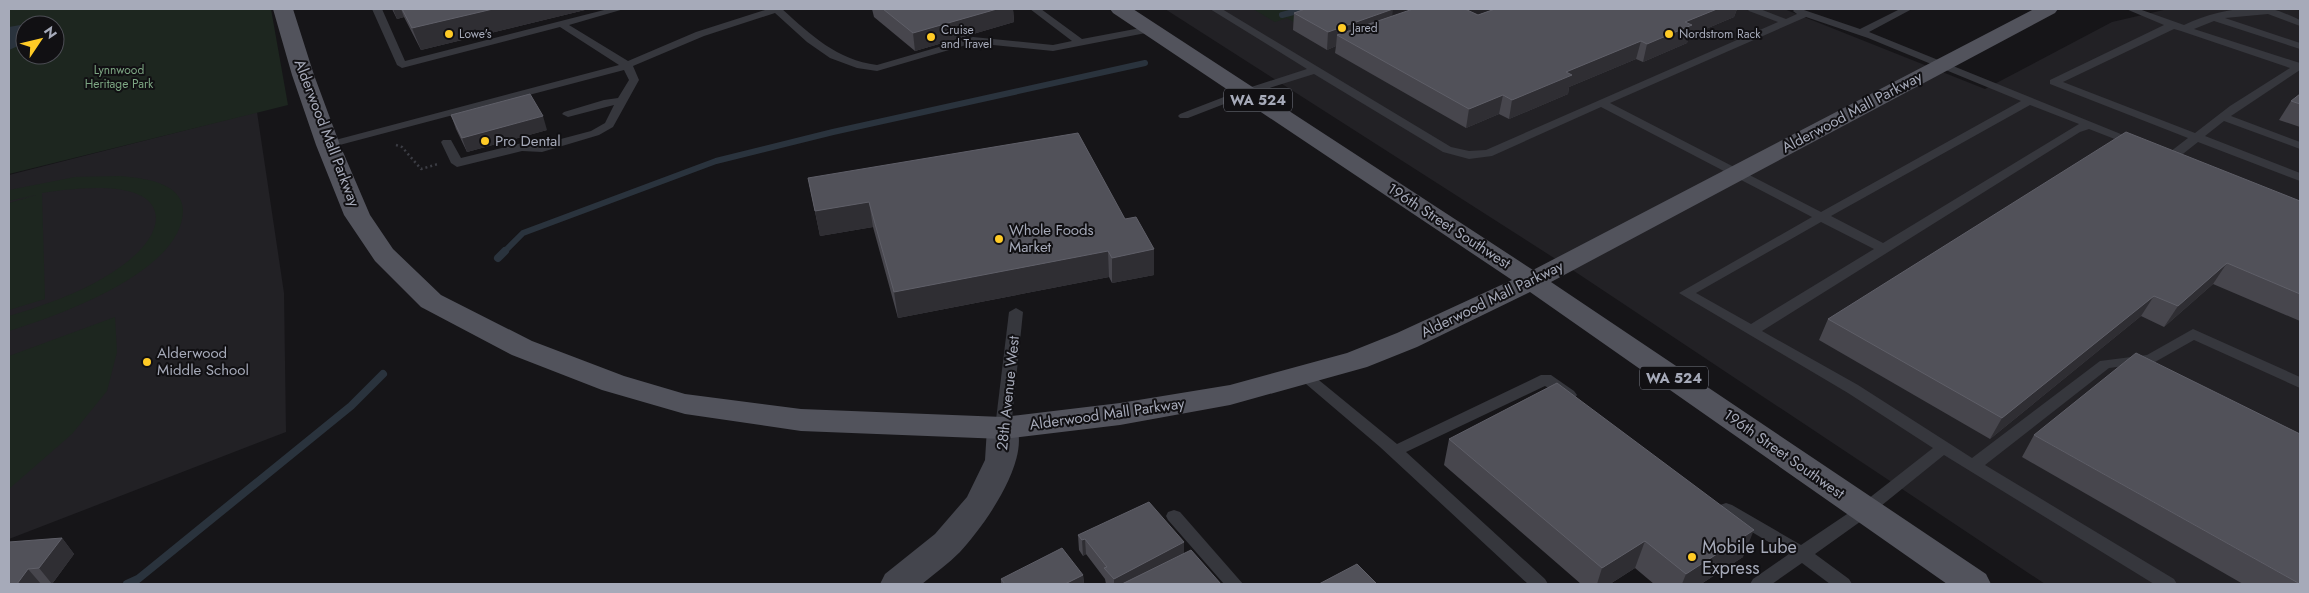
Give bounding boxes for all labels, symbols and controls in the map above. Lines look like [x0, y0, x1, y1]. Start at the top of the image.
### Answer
north arrow [15, 15, 65, 65]
place label: Jared [1350, 19, 1378, 37]
place label: Cruise and Travel [941, 21, 992, 53]
text: N [39, 22, 62, 43]
marker: Jared [1336, 22, 1348, 34]
place label: Lowe's [459, 25, 492, 43]
place label: Nordstrom Rack [1679, 25, 1761, 43]
marker: Lowe's [443, 28, 455, 40]
marker: Nordstrom Rack [1663, 28, 1675, 40]
marker: Cruise and Travel [925, 31, 937, 43]
street label: Alderwood Mall Parkway [289, 56, 365, 210]
park label: Lynnwood Heritage Park [85, 61, 154, 93]
street label: Alderwood Mall Parkway [1778, 65, 1927, 158]
road number: WA 524 [1224, 88, 1292, 112]
place label: Pro Dental [495, 130, 561, 152]
marker: Pro Dental [479, 135, 491, 147]
street label: 196th Street Southwest [1383, 178, 1515, 274]
place label: Whole Foods Market [1009, 219, 1094, 258]
marker: Whole Foods Market [993, 233, 1005, 245]
street label: Alderwood Mall Parkway [1417, 255, 1567, 343]
street label: 28th Avenue West [991, 334, 1025, 451]
place label: Alderwood Middle School [157, 342, 249, 381]
marker: Alderwood Middle School [141, 356, 153, 368]
road number: WA 524 [1640, 366, 1708, 389]
street label: Alderwood Mall Parkway [1028, 392, 1186, 436]
street label: 196th Street Southwest [1719, 404, 1849, 504]
place label: Mobile Lube Express [1702, 534, 1797, 581]
marker: Mobile Lube Express [1686, 551, 1698, 563]

